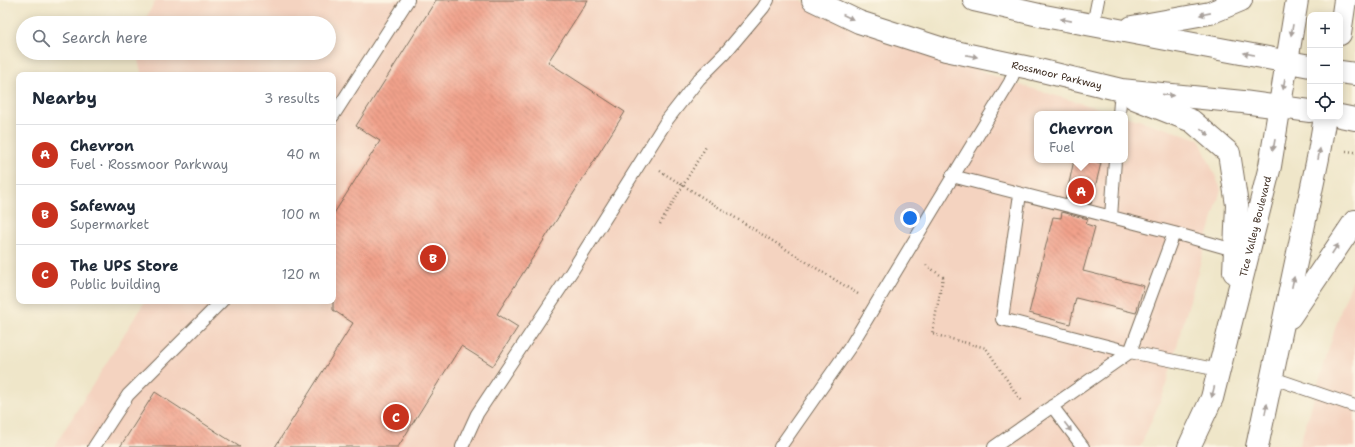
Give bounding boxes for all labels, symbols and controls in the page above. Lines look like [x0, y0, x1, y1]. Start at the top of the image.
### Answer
one-way arrow [1199, 11, 1211, 17]
map controls [1307, 12, 1343, 120]
button: + [1307, 12, 1343, 48]
one-way arrow [843, 14, 854, 20]
search box [16, 16, 336, 60]
one-way arrow [1060, 16, 1072, 22]
one-way arrow [1289, 24, 1295, 37]
icon: search [30, 27, 52, 49]
text: Search here [62, 28, 148, 48]
button: − [1307, 48, 1343, 84]
one-way arrow [1243, 51, 1255, 57]
one-way arrow [966, 53, 978, 59]
street label: Rossmoor Parkway [1010, 58, 1104, 92]
one-way arrow [1281, 78, 1287, 90]
button: locate [1307, 84, 1343, 120]
text: Nearby [32, 87, 97, 109]
text: 3 results [264, 90, 320, 107]
one-way arrow [1162, 91, 1174, 98]
popup [1034, 111, 1128, 163]
text: Chevron [1049, 119, 1113, 139]
one-way arrow [1200, 127, 1211, 136]
text: Chevron [70, 136, 134, 156]
text: Fuel [1049, 139, 1074, 156]
one-way arrow [1271, 139, 1277, 151]
text: A [40, 146, 50, 163]
text: 40 m [286, 146, 320, 163]
one-way arrow [1316, 148, 1322, 160]
text: Fuel · Rossmoor Parkway [70, 156, 228, 173]
street label: Tice Valley Boulevard [1236, 174, 1274, 278]
pin: A [1068, 176, 1094, 206]
text: Safeway [70, 196, 136, 216]
text: B [41, 206, 49, 223]
text: 100 m [281, 206, 320, 223]
your location [900, 208, 920, 228]
text: Supermarket [70, 216, 149, 233]
pin: B [420, 243, 446, 273]
one-way arrow [1331, 244, 1339, 254]
text: The UPS Store [70, 256, 178, 276]
text: C [41, 266, 49, 283]
text: 120 m [282, 266, 320, 283]
text: Public building [70, 276, 161, 293]
one-way arrow [1290, 276, 1296, 288]
one-way arrow [1210, 386, 1216, 398]
pin: C [383, 402, 409, 432]
one-way arrow [1264, 403, 1270, 415]
one-way arrow [1063, 421, 1072, 432]

